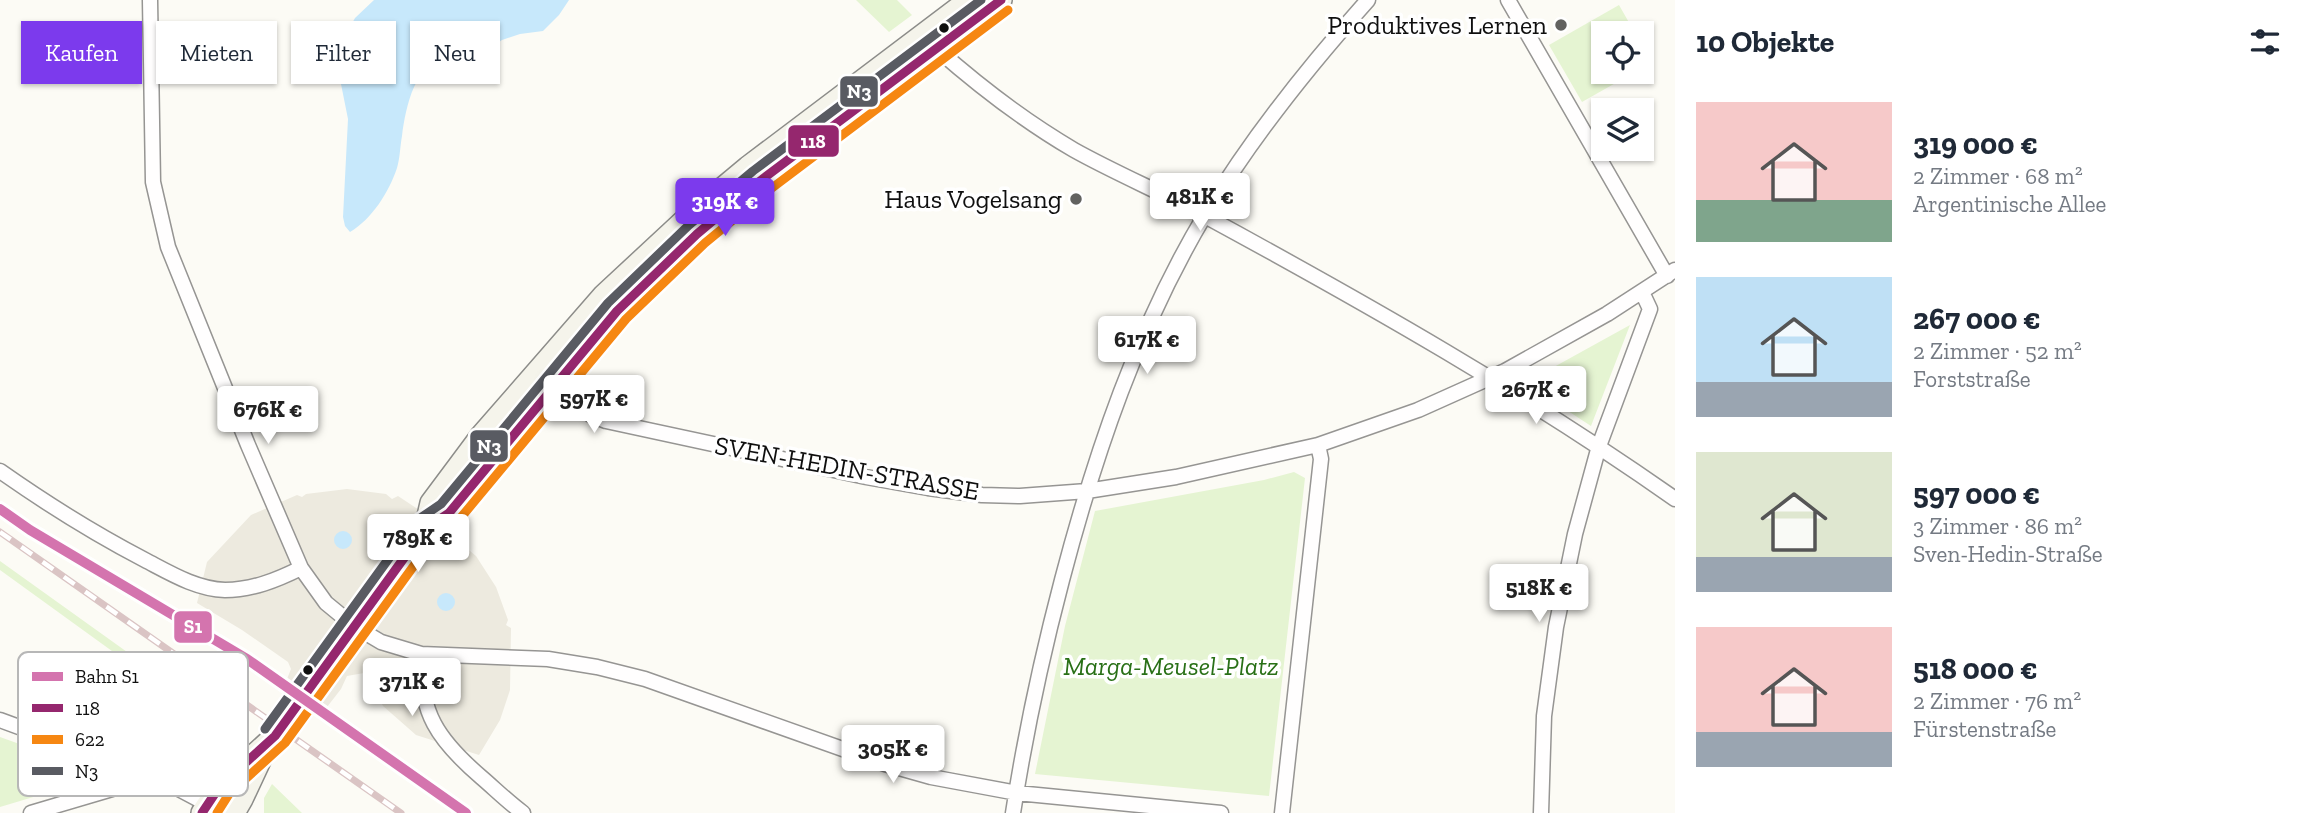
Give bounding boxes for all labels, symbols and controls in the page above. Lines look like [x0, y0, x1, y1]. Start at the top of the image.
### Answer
place label: Produktives Lernen [1327, 9, 1547, 41]
marker: Produktives Lernen [1553, 17, 1569, 33]
chip: Kaufen [21, 21, 142, 84]
chip: Mieten [156, 21, 277, 84]
chip: Filter [291, 21, 396, 84]
chip: Neu [410, 21, 500, 84]
unlabelled marker [937, 21, 951, 35]
map controls [1591, 21, 1654, 161]
button: locate [1591, 21, 1654, 84]
icon: filters [2246, 23, 2284, 61]
text: 10 Objekte [1696, 24, 1834, 60]
line badge: N3 [839, 75, 879, 108]
text: N3 [847, 80, 871, 103]
button: layers [1591, 98, 1654, 161]
line badge: 118 [787, 124, 840, 158]
text: 319 000 € [1913, 126, 2038, 162]
text: 118 [800, 130, 826, 153]
icon: home [1752, 130, 1836, 214]
text: 2 Zimmer · 68 m² [1913, 162, 2083, 190]
pin: 481K € [1143, 174, 1257, 233]
pin: 319K € [668, 178, 782, 238]
text: 481K € [1166, 182, 1234, 210]
place label: Haus Vogelsang [884, 183, 1062, 215]
text: 319K € [691, 187, 759, 215]
text: Argentinische Allee [1913, 190, 2106, 218]
marker: Haus Vogelsang [1068, 191, 1084, 207]
text: 267 000 € [1913, 301, 2041, 337]
icon: home [1752, 305, 1836, 389]
pin: 617K € [1090, 316, 1204, 376]
text: 617K € [1114, 325, 1180, 353]
text: 2 Zimmer · 52 m² [1913, 337, 2082, 365]
text: Forststraße [1913, 365, 2031, 393]
pin: 267K € [1479, 366, 1593, 426]
text: 267K € [1501, 375, 1571, 403]
pin: 597K € [537, 376, 651, 435]
text: 597K € [559, 384, 629, 412]
pin: 676K € [211, 386, 325, 446]
text: 676K € [233, 395, 303, 423]
line badge: N3 [469, 429, 509, 463]
street label: SVEN-HEDIN-STRASSE [712, 429, 982, 507]
text: N3 [477, 435, 501, 458]
text: 597 000 € [1913, 476, 2040, 512]
icon: home [1752, 480, 1836, 564]
text: 3 Zimmer · 86 m² [1913, 512, 2082, 540]
pin: 789K € [361, 514, 475, 574]
text: 789K € [383, 523, 453, 551]
text: Sven-Hedin-Straße [1913, 540, 2103, 568]
pin: 518K € [1482, 564, 1596, 624]
text: 518K € [1505, 573, 1573, 601]
line badge: S1 [173, 610, 213, 644]
text: S1 [184, 615, 202, 638]
park label: Marga-Meusel-Platz [1063, 650, 1279, 682]
text: 518 000 € [1913, 651, 2038, 687]
legend [18, 652, 248, 796]
icon: home [1752, 655, 1836, 739]
pin: 371K € [355, 658, 469, 718]
unlabelled marker [301, 663, 315, 677]
text: Bahn S1 [75, 665, 139, 688]
text: 371K € [379, 667, 445, 695]
text: 2 Zimmer · 76 m² [1913, 687, 2081, 715]
text: 118 [75, 697, 100, 720]
text: Fürstenstraße [1913, 715, 2056, 743]
pin: 305K € [836, 726, 950, 785]
text: 622 [75, 728, 105, 751]
text: 305K € [858, 734, 928, 762]
text: N3 [75, 760, 98, 783]

